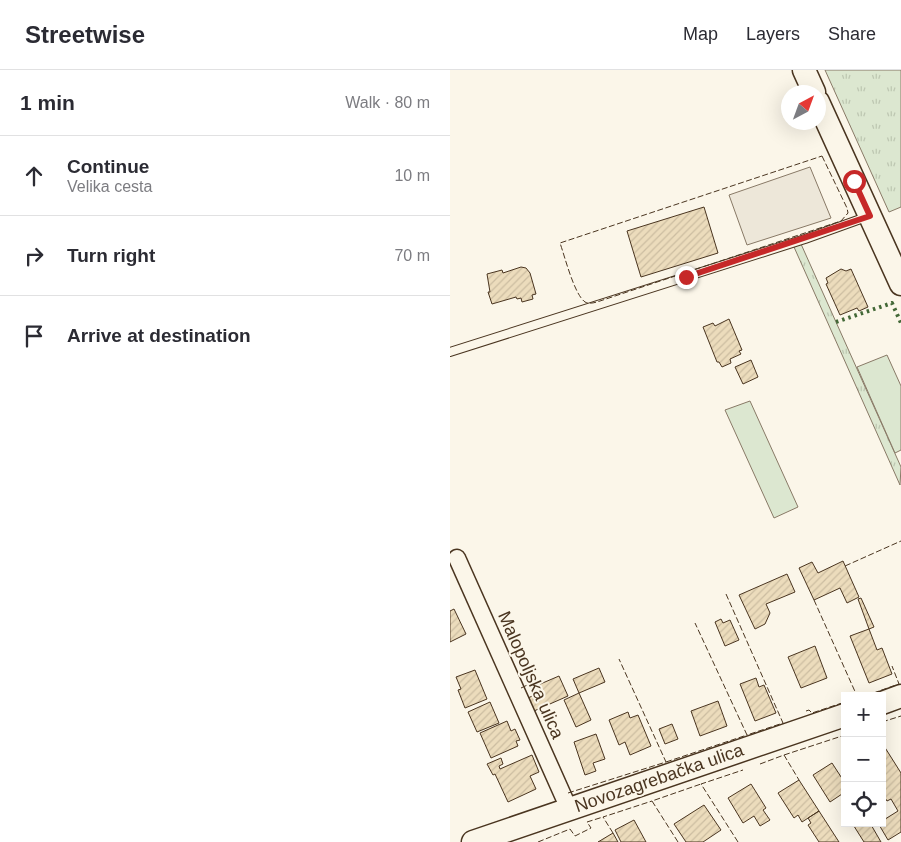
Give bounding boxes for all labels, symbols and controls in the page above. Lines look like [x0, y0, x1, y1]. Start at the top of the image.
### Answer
text: Streetwise [25, 21, 145, 48]
text: Map [683, 24, 718, 44]
text: Layers [746, 24, 800, 44]
text: Share [828, 24, 876, 44]
north arrow [781, 85, 826, 130]
text: 1 min [20, 91, 75, 114]
text: Walk · 80 m [345, 94, 430, 111]
text: Continue [67, 156, 149, 177]
icon: ahead [20, 162, 48, 190]
text: 10 m [394, 167, 430, 184]
route start [843, 170, 866, 193]
text: Velika cesta [67, 178, 152, 195]
icon: right [20, 242, 48, 270]
text: Turn right [67, 245, 155, 266]
text: 70 m [394, 247, 430, 264]
route end [675, 266, 698, 289]
icon: arrive [20, 322, 48, 350]
text: Arrive at destination [67, 325, 251, 346]
street label: Malopoljska ulica [494, 608, 568, 743]
map controls [841, 692, 886, 827]
button: + [841, 692, 886, 737]
button: − [841, 737, 886, 782]
street label: Novozagrebačka ulica [572, 739, 747, 816]
button: locate [841, 782, 886, 827]

